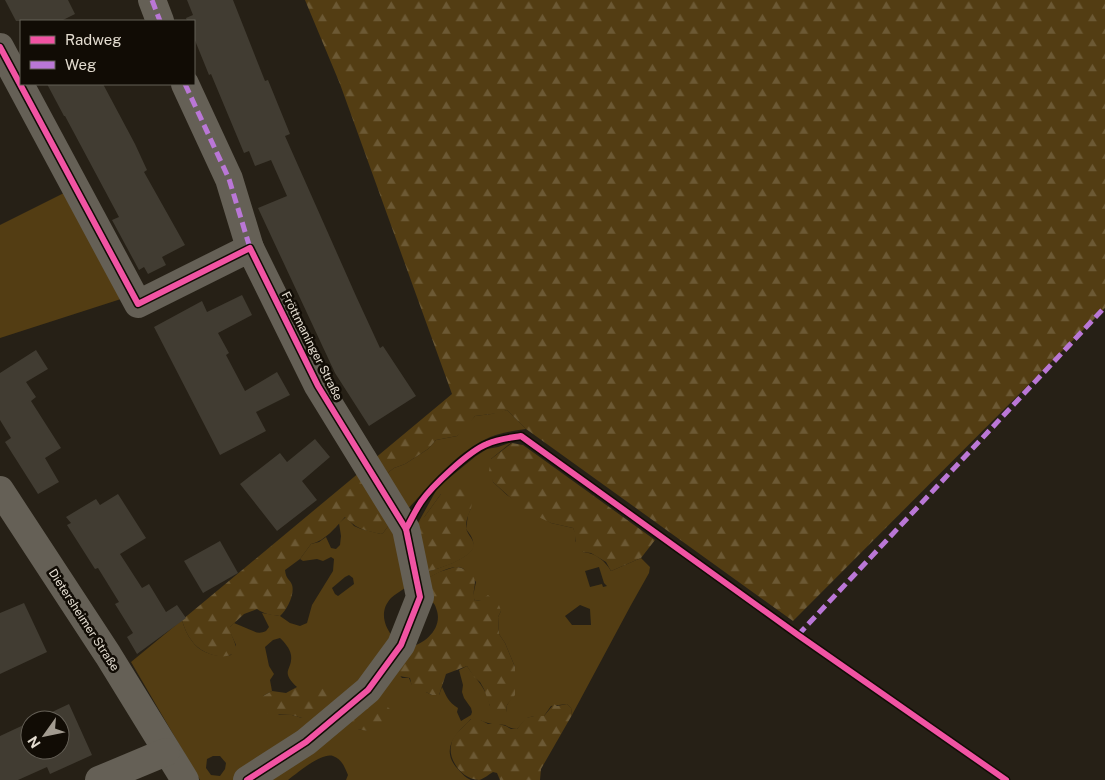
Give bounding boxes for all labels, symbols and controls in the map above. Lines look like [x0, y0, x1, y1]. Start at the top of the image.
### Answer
legend [20, 20, 195, 85]
text: Radweg [65, 31, 122, 48]
text: Weg [65, 56, 96, 73]
street label: Fröttmaninger Straße [279, 289, 346, 403]
street label: Dietersheimer Straße [46, 566, 122, 674]
north arrow [20, 710, 70, 760]
text: N [24, 733, 44, 751]

